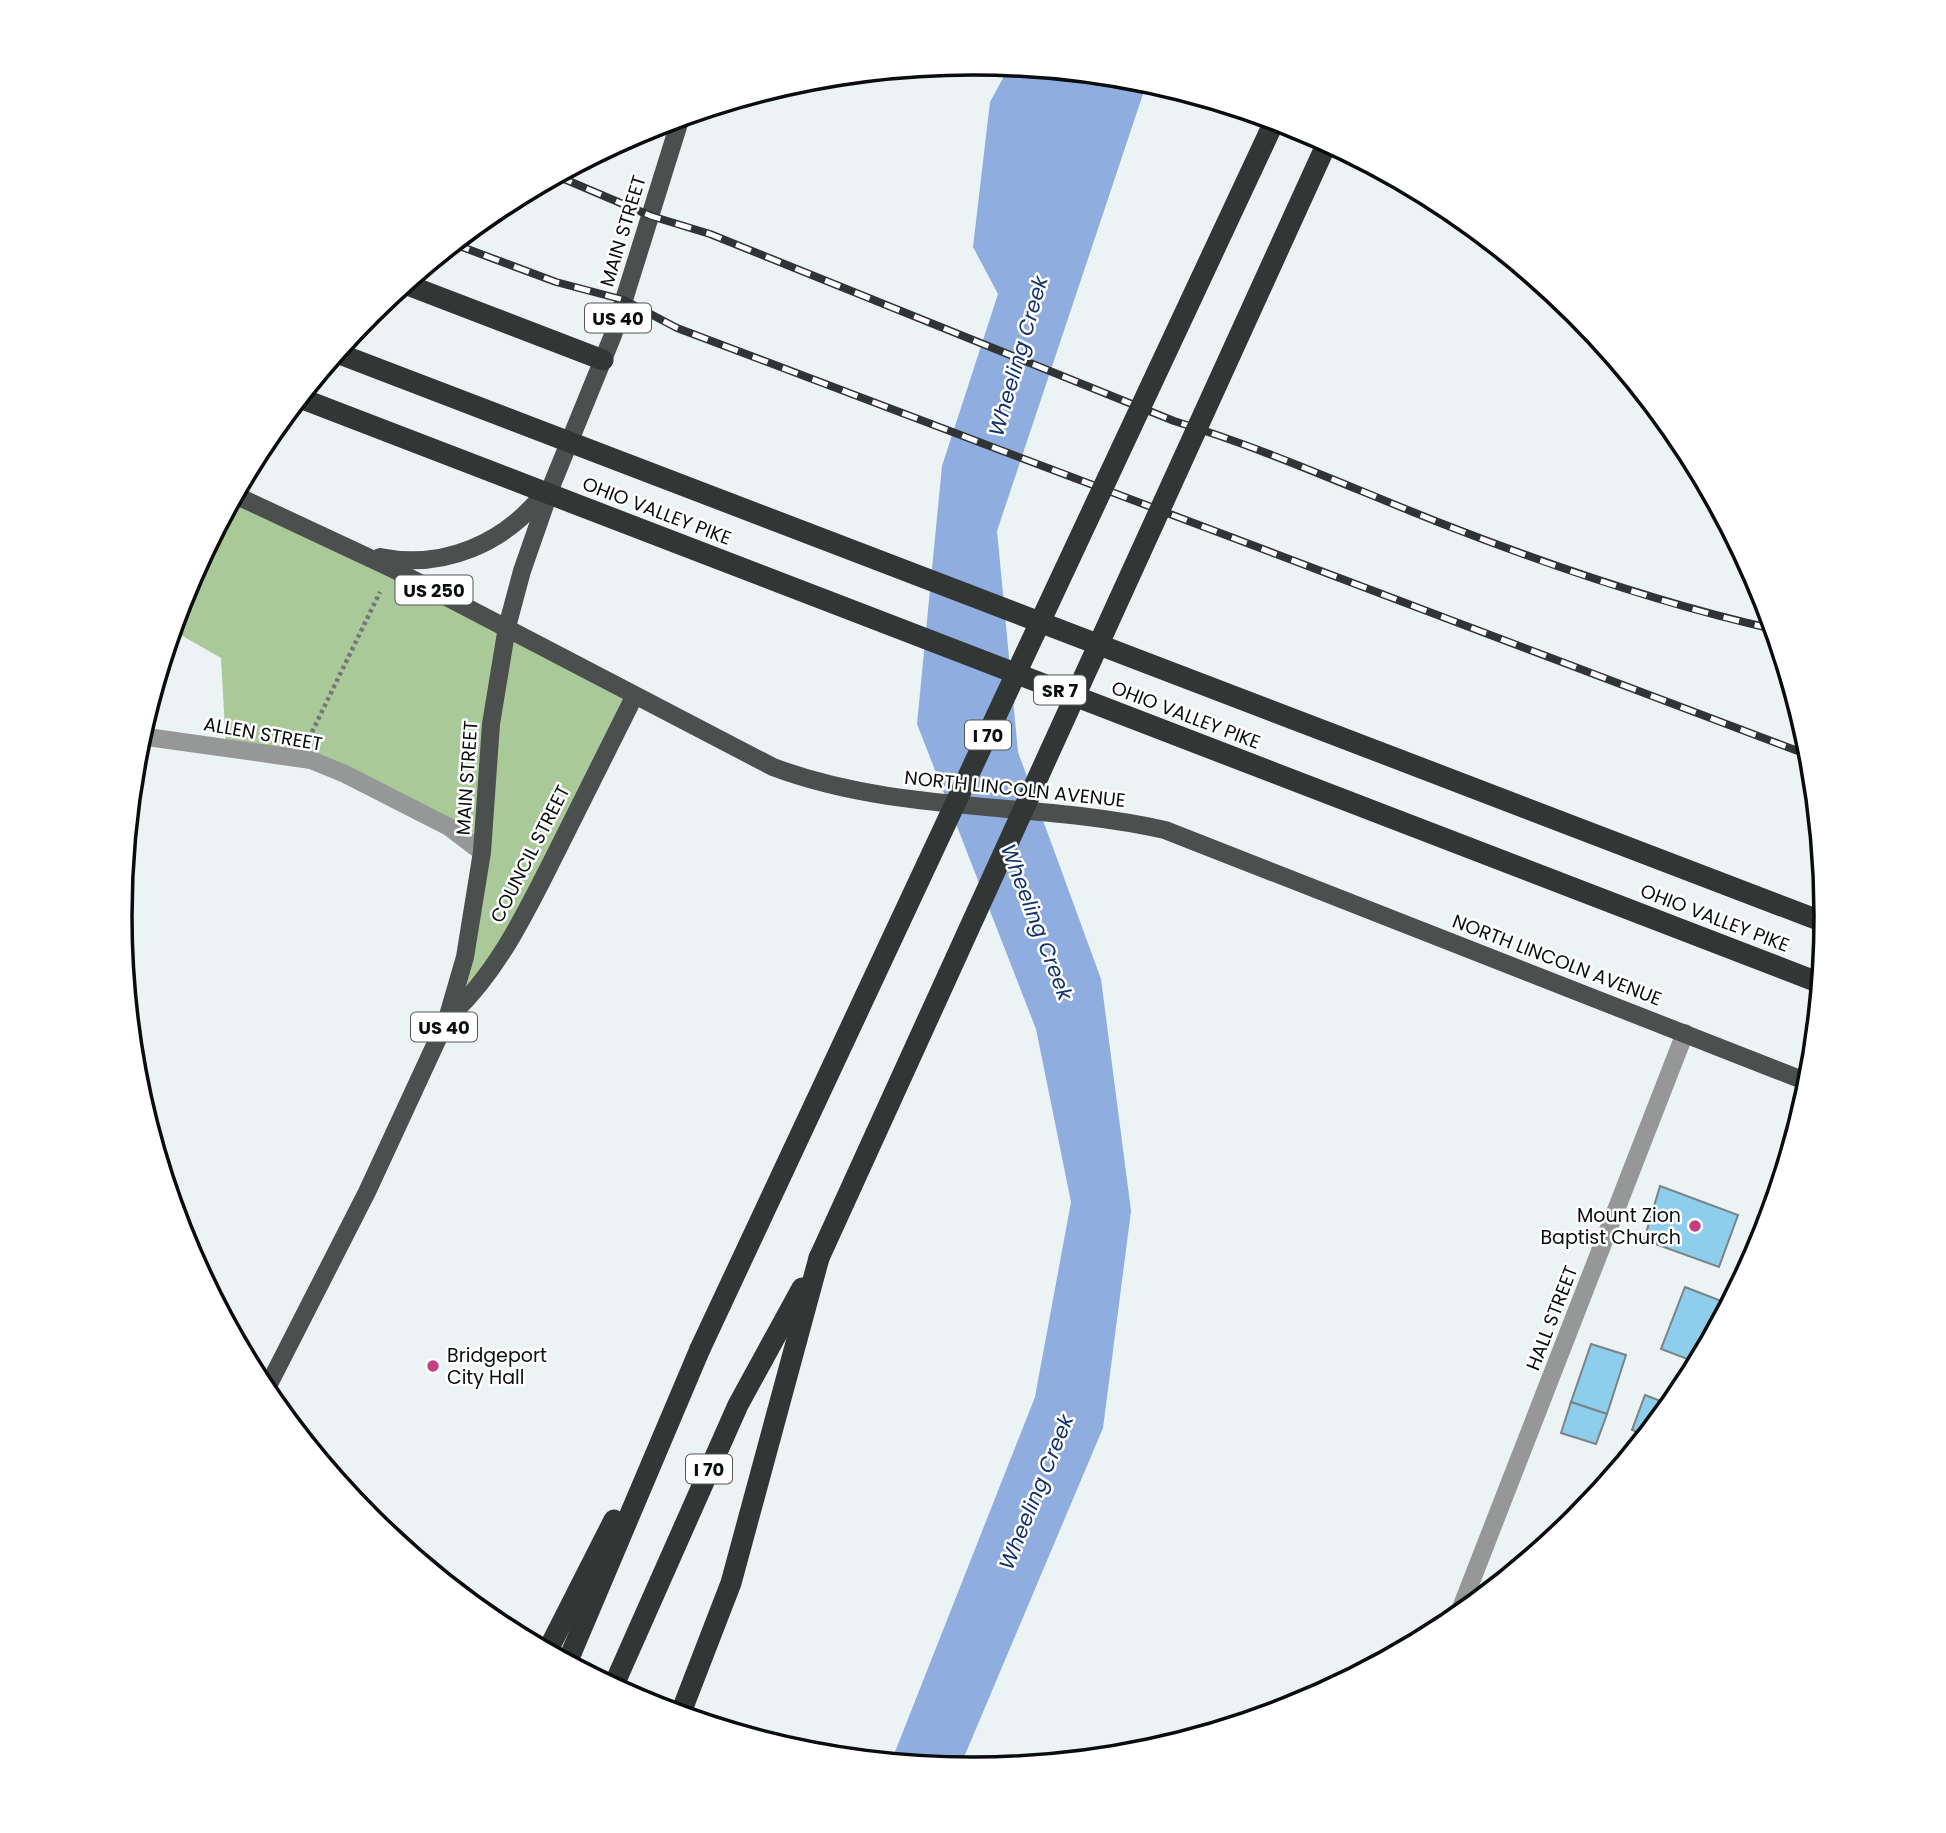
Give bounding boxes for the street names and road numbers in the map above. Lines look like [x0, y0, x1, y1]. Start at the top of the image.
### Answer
street label: MAIN STREET [593, 172, 653, 290]
road number: US 40 [585, 304, 651, 332]
street label: OHIO VALLEY PIKE [579, 470, 735, 552]
road number: US 250 [396, 576, 472, 604]
street label: OHIO VALLEY PIKE [1108, 674, 1264, 756]
road number: SR 7 [1034, 676, 1086, 704]
street label: ALLEN STREET [201, 710, 325, 758]
street label: MAIN STREET [450, 720, 484, 836]
road number: I 70 [965, 720, 1011, 750]
street label: NORTH LINCOLN AVENUE [903, 764, 1127, 814]
street label: COUNCIL STREET [484, 781, 576, 927]
street label: OHIO VALLEY PIKE [1637, 877, 1793, 959]
street label: NORTH LINCOLN AVENUE [1448, 908, 1666, 1012]
road number: US 40 [411, 1012, 477, 1042]
street label: HALL STREET [1520, 1262, 1584, 1374]
road number: I 70 [686, 1454, 732, 1484]

